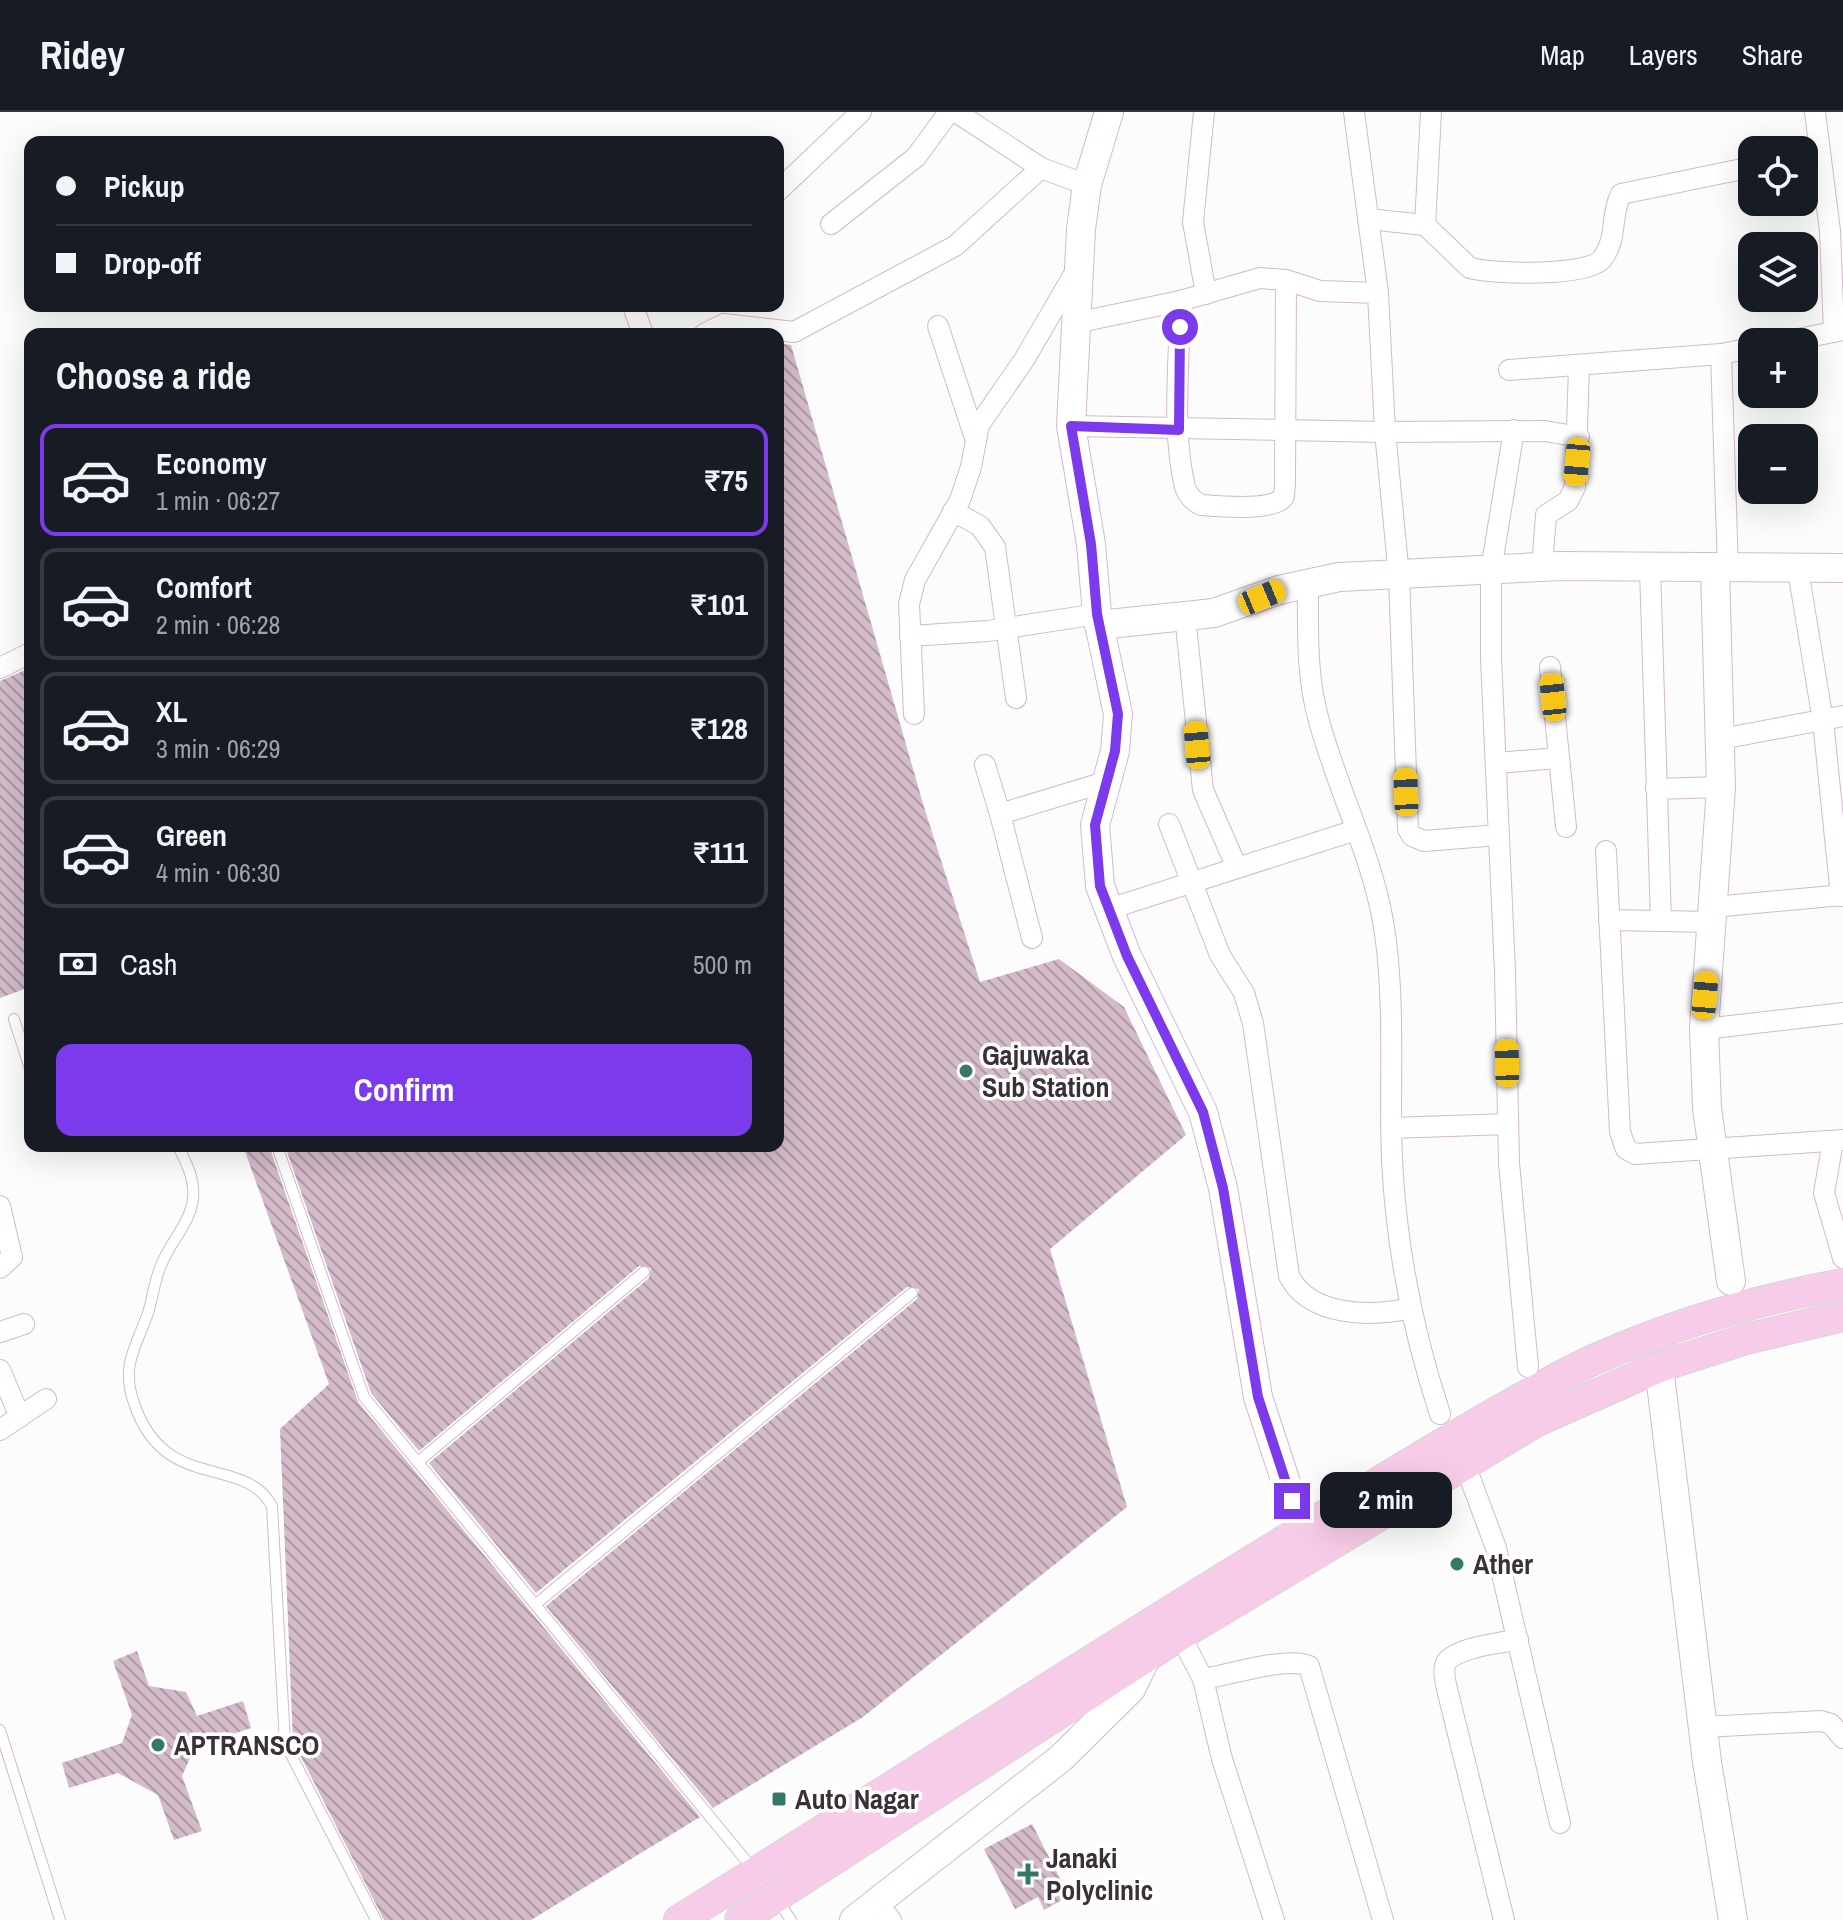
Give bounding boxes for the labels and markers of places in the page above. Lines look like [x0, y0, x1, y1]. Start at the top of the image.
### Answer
place label: Gajuwaka Sub Station [982, 1036, 1110, 1106]
marker: Gajuwaka Sub Station [957, 1062, 975, 1080]
place label: Ather [1473, 1545, 1533, 1583]
marker: Ather [1448, 1555, 1466, 1573]
place label: APTRANSCO [174, 1726, 319, 1764]
marker: APTRANSCO [149, 1736, 167, 1754]
place label: Auto Nagar [795, 1780, 919, 1818]
marker: Auto Nagar [770, 1790, 788, 1808]
place label: Janaki Polyclinic [1046, 1839, 1153, 1909]
marker: Janaki Polyclinic [1017, 1863, 1039, 1885]

